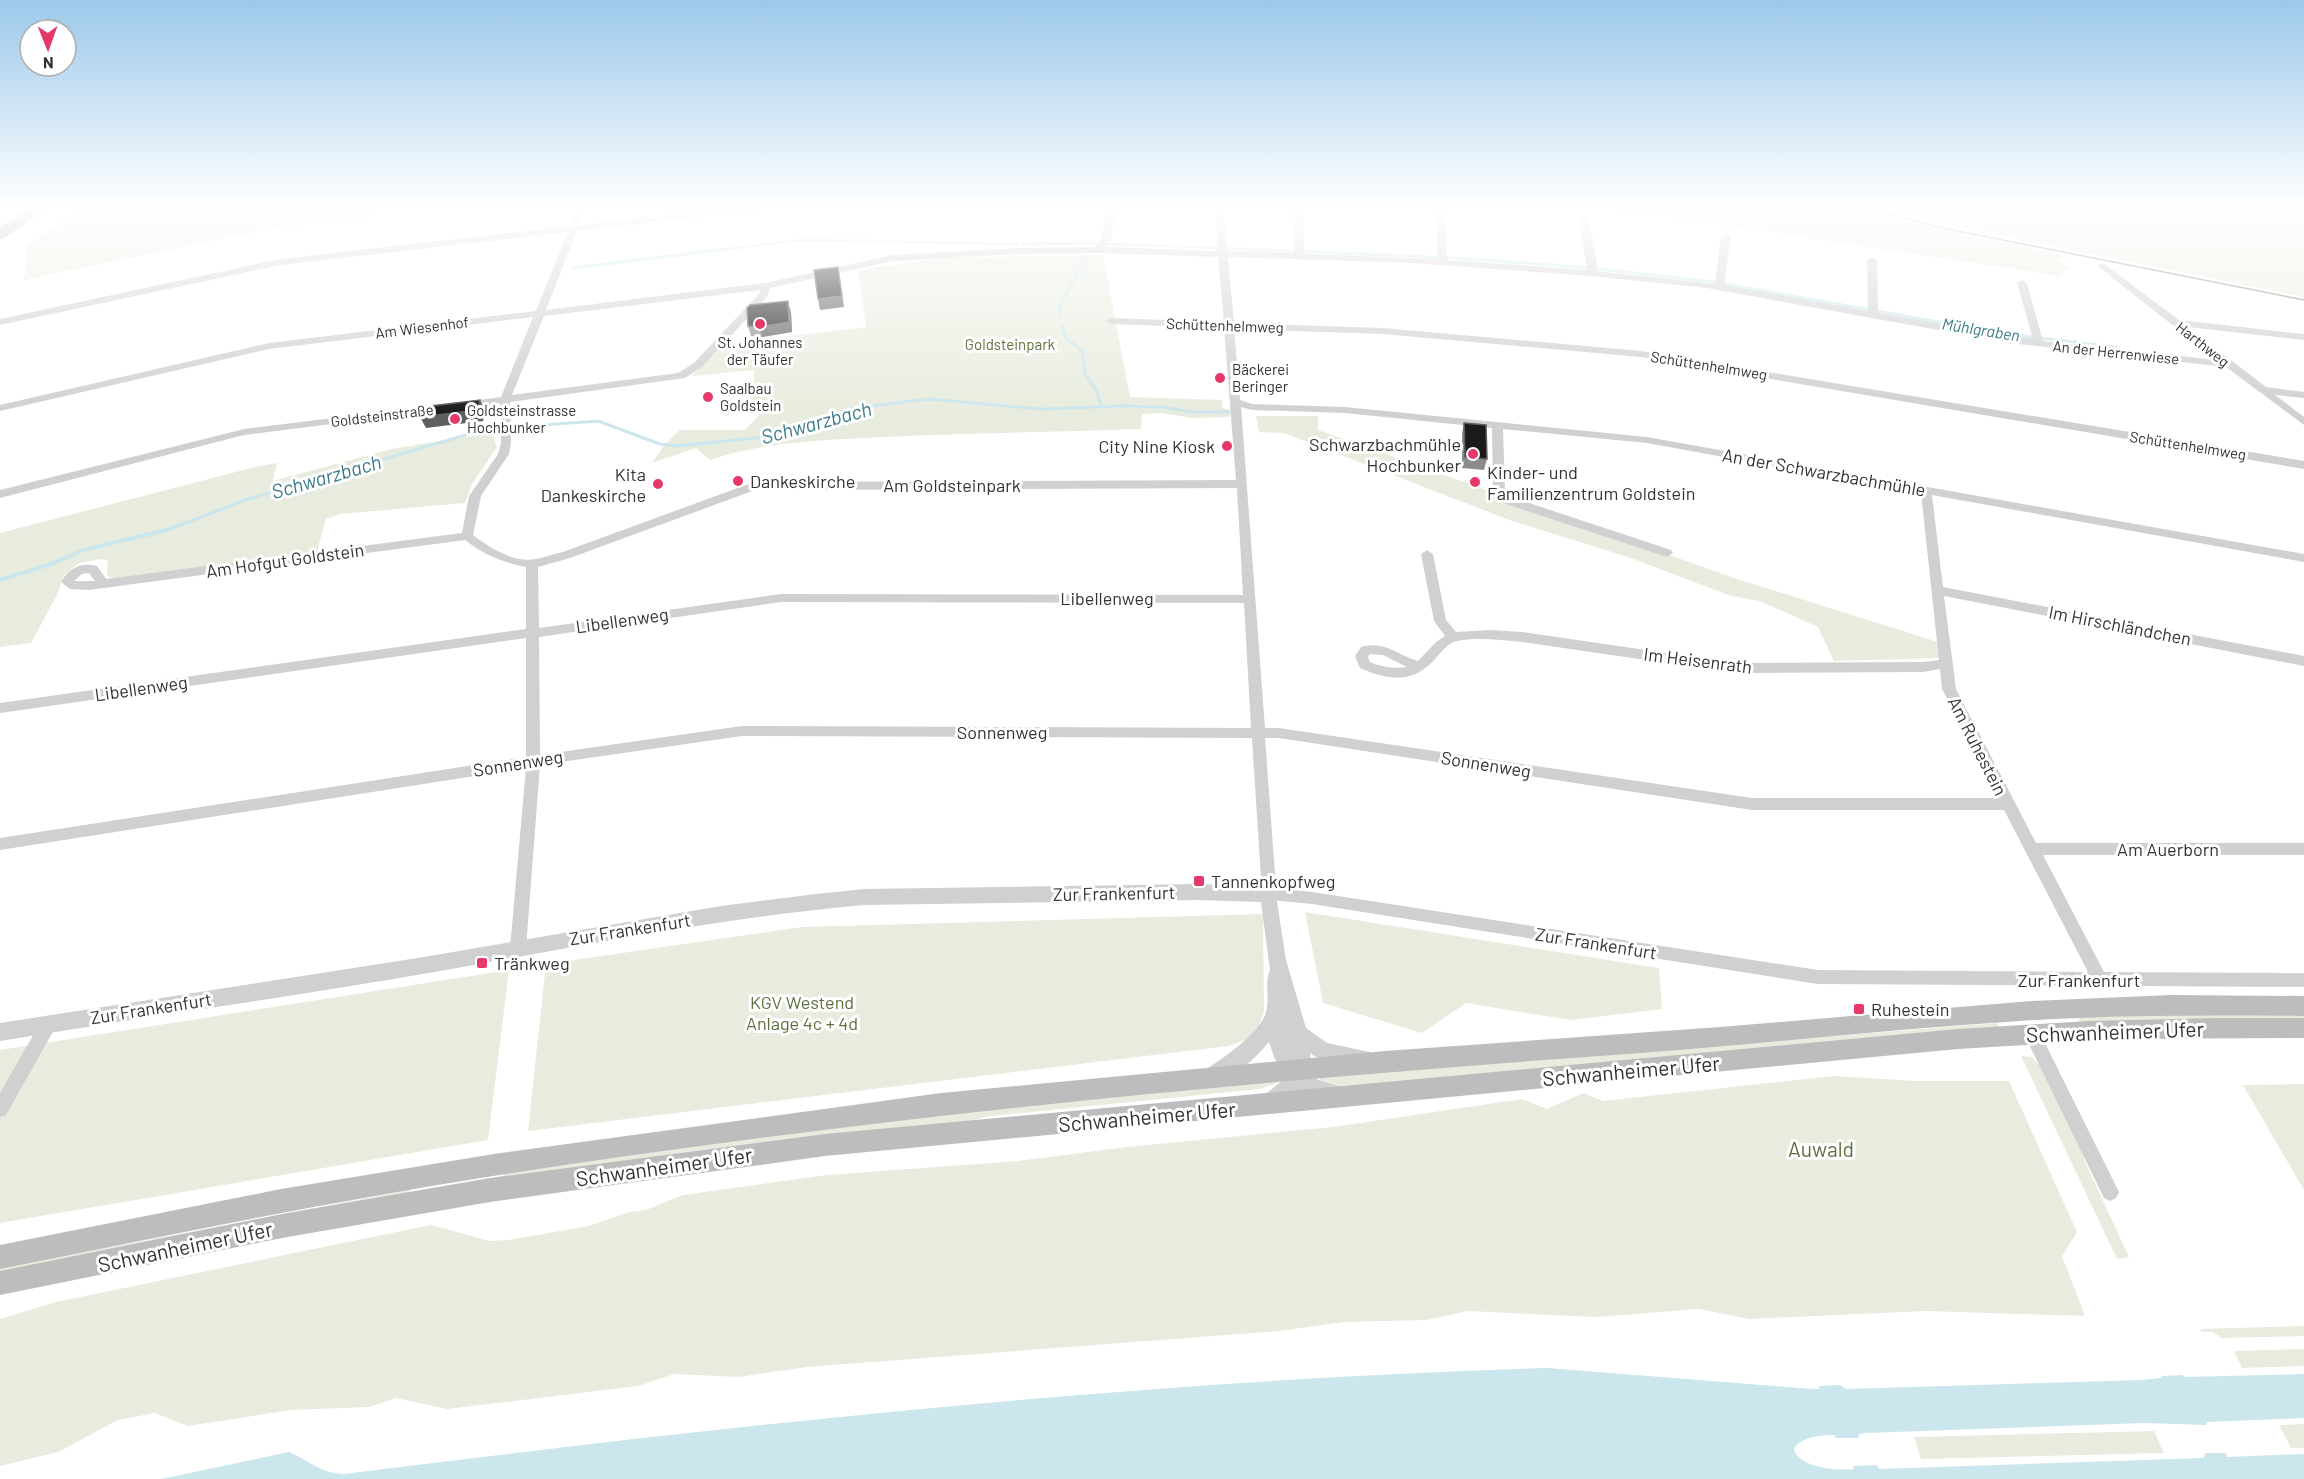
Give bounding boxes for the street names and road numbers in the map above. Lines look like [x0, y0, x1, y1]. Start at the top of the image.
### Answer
street label: Am Wiesenhof [374, 312, 470, 342]
street label: Schüttenhelmweg [1166, 314, 1284, 336]
street label: Harthweg [2173, 317, 2233, 371]
street label: An der Herrenwiese [2052, 336, 2180, 368]
street label: Schüttenhelmweg [1649, 347, 1769, 383]
street label: Goldsteinstraße [330, 400, 434, 430]
street label: Schüttenhelmweg [2128, 427, 2248, 463]
street label: An der Schwarzbachmühle [1721, 443, 1927, 501]
street label: Am Goldsteinpark [883, 474, 1021, 496]
street label: Am Hofgut Goldstein [204, 538, 366, 582]
street label: Libellenweg [1060, 587, 1154, 609]
street label: Im Hirschländchen [2047, 600, 2193, 650]
street label: Libellenweg [574, 603, 670, 637]
street label: Im Heisenrath [1643, 642, 1753, 678]
street label: Libellenweg [93, 671, 189, 705]
street label: Am Ruhestein [1944, 693, 2012, 799]
street label: Sonnenweg [957, 721, 1047, 743]
street label: Sonnenweg [472, 745, 564, 781]
street label: Sonnenweg [1440, 746, 1532, 782]
street label: Am Auerborn [2117, 838, 2219, 860]
street label: Zur Frankenfurt [1053, 881, 1175, 905]
street label: Zur Frankenfurt [568, 909, 692, 949]
street label: Zur Frankenfurt [1534, 923, 1658, 963]
street label: Zur Frankenfurt [2018, 969, 2140, 991]
street label: Zur Frankenfurt [89, 988, 213, 1028]
street label: Schwanheimer Ufer [2026, 1015, 2205, 1047]
street label: Schwanheimer Ufer [1541, 1050, 1721, 1090]
street label: Schwanheimer Ufer [1057, 1096, 1237, 1136]
street label: Schwanheimer Ufer [574, 1141, 754, 1191]
street label: Schwanheimer Ufer [95, 1215, 275, 1277]

